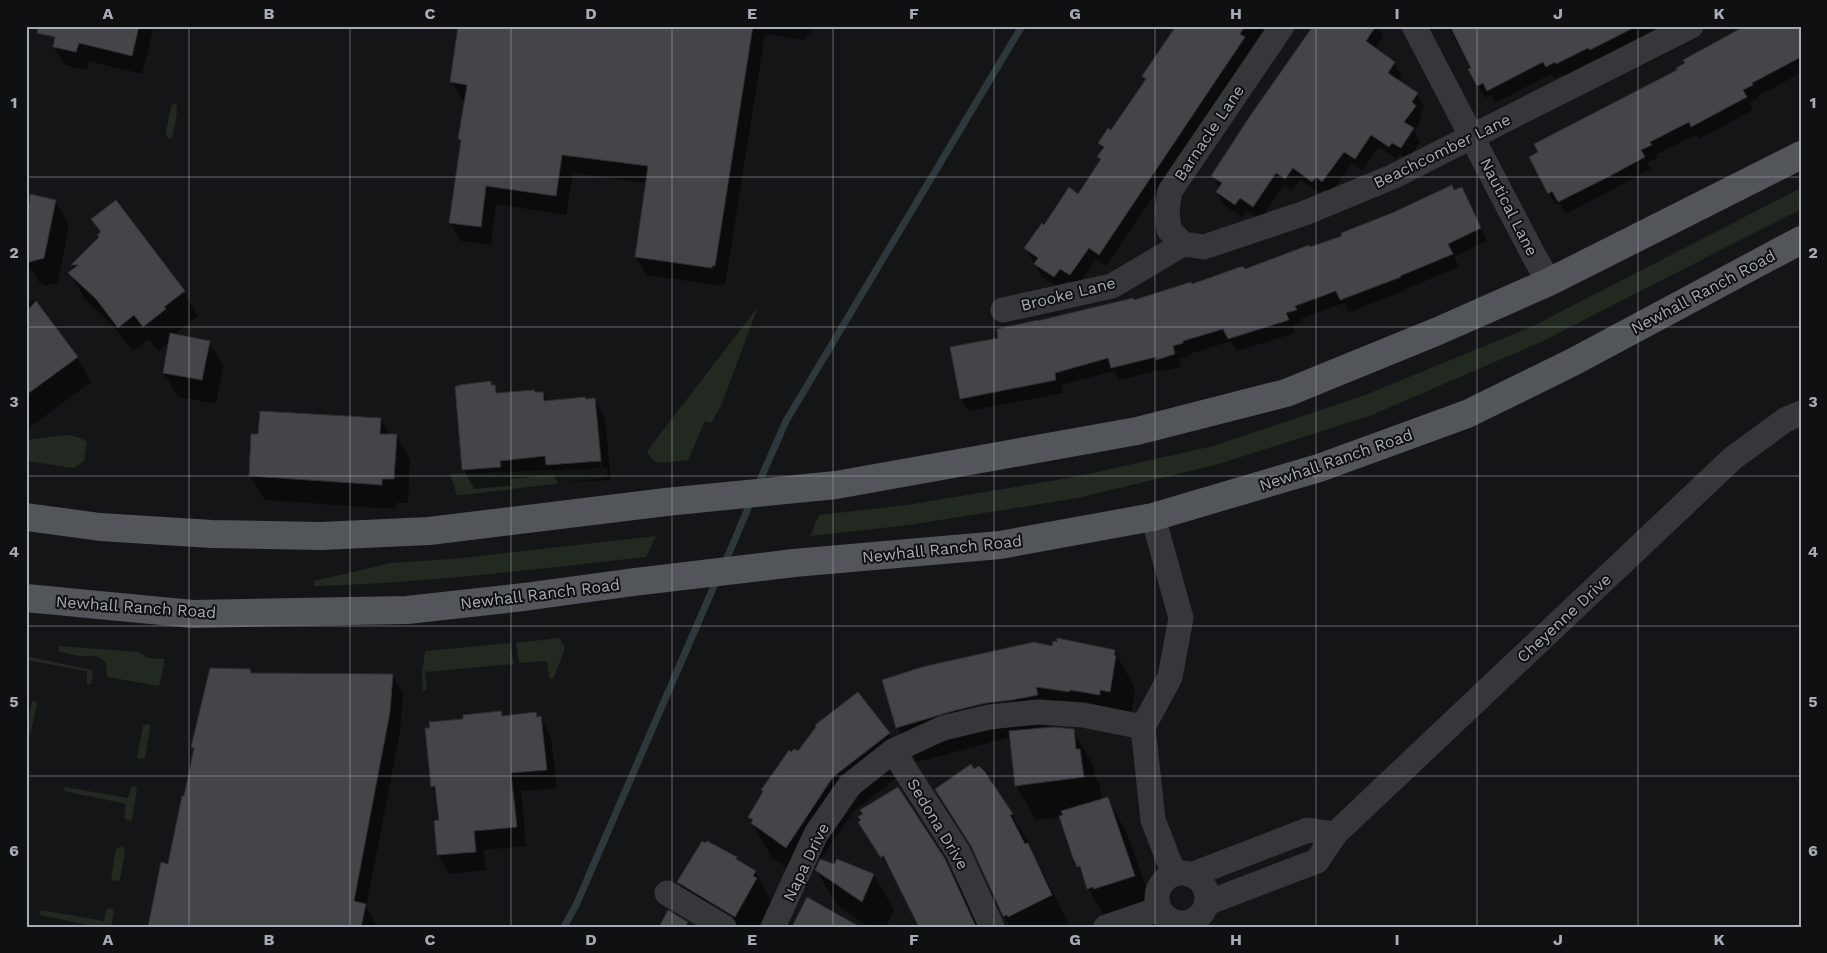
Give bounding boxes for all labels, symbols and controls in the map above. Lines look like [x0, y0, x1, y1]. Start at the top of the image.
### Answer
text: A [103, 4, 114, 23]
text: B [264, 4, 275, 23]
text: C [425, 4, 436, 23]
text: D [585, 4, 597, 23]
text: E [747, 4, 757, 23]
text: F [909, 4, 919, 23]
text: G [1069, 4, 1081, 23]
text: H [1230, 4, 1242, 23]
text: I [1394, 4, 1400, 23]
text: J [1553, 4, 1563, 23]
text: K [1713, 4, 1725, 23]
street label: Barnacle Lane [1170, 82, 1248, 184]
text: 1 [11, 93, 17, 112]
text: 1 [1810, 93, 1816, 112]
street label: Beachcomber Lane [1370, 110, 1514, 192]
street label: Nautical Lane [1476, 155, 1542, 259]
text: 2 [9, 243, 19, 262]
text: 2 [1808, 243, 1818, 262]
street label: Newhall Ranch Road [1628, 246, 1778, 338]
street label: Brooke Lane [1019, 273, 1117, 315]
text: 3 [9, 392, 19, 411]
text: 3 [1808, 392, 1818, 411]
street label: Newhall Ranch Road [1257, 425, 1415, 495]
street label: Newhall Ranch Road [861, 531, 1023, 567]
text: 4 [9, 542, 19, 561]
text: 4 [1808, 542, 1818, 561]
street label: Cheyenne Drive [1513, 570, 1615, 666]
street label: Newhall Ranch Road [459, 575, 621, 613]
street label: Newhall Ranch Road [55, 592, 217, 622]
text: 5 [9, 692, 19, 711]
text: 5 [1808, 692, 1818, 711]
street label: Sedona Drive [903, 775, 973, 873]
street label: Napa Drive [779, 820, 833, 904]
text: 6 [9, 841, 19, 860]
text: 6 [1808, 841, 1818, 860]
text: A [103, 930, 114, 949]
text: B [264, 930, 275, 949]
text: C [425, 930, 436, 949]
text: D [585, 930, 597, 949]
text: E [747, 930, 757, 949]
text: F [909, 930, 919, 949]
text: G [1069, 930, 1081, 949]
text: H [1230, 930, 1242, 949]
text: I [1394, 930, 1400, 949]
text: J [1553, 930, 1563, 949]
text: K [1713, 930, 1725, 949]

